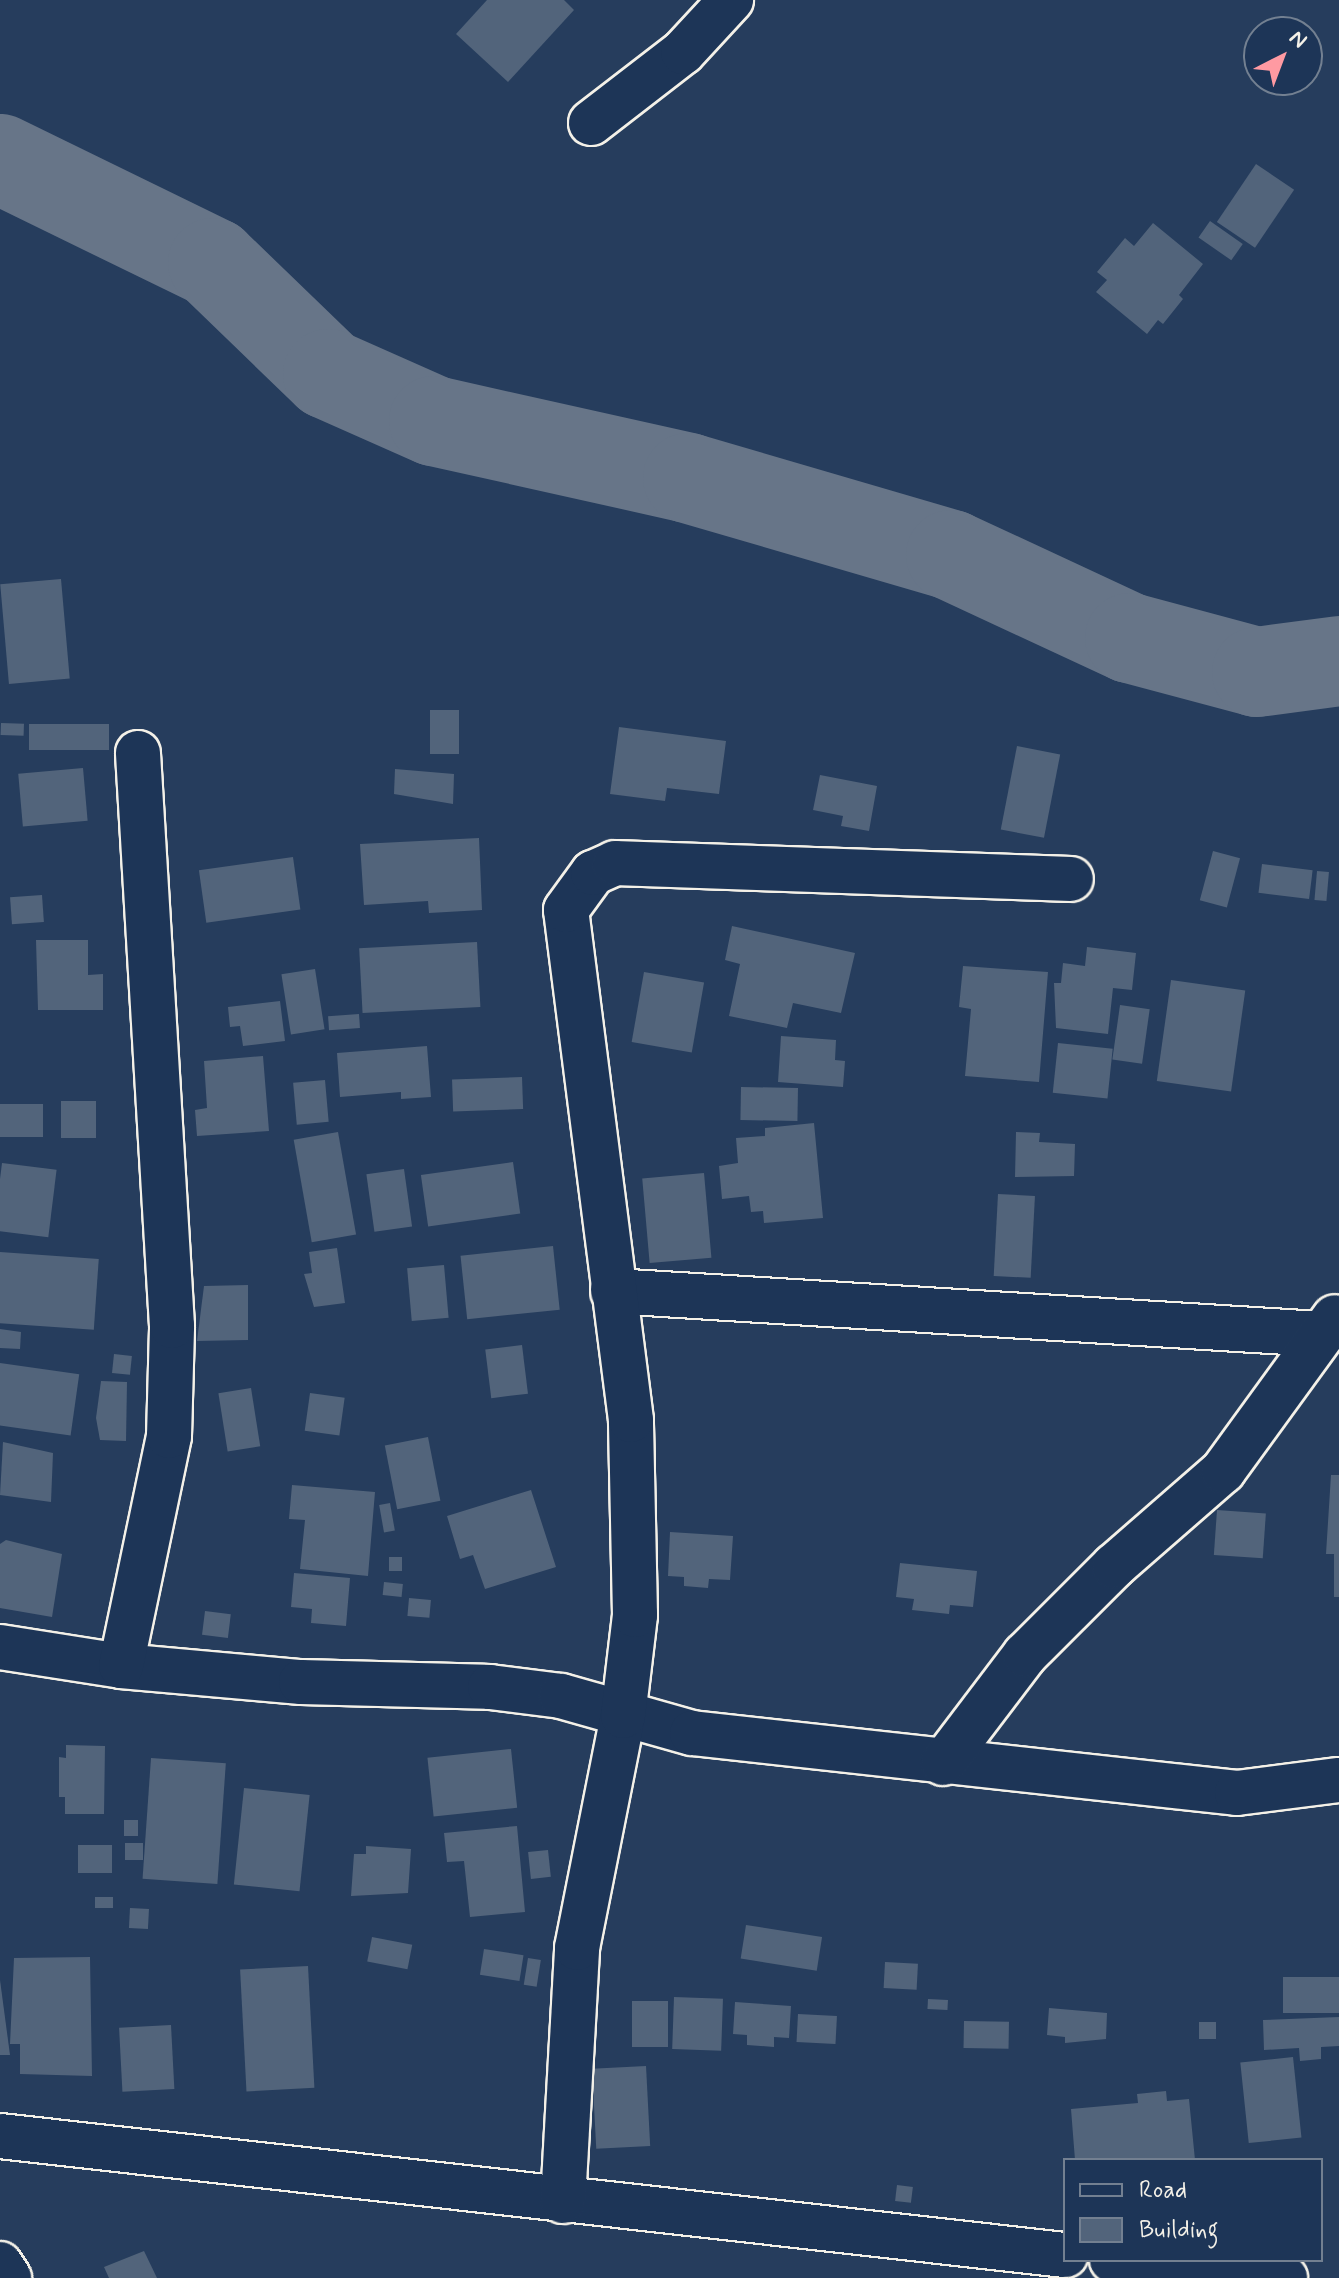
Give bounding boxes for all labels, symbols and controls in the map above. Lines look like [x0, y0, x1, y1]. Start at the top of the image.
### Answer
north arrow [1243, 16, 1323, 96]
text: N [1283, 24, 1313, 55]
legend [1063, 2158, 1323, 2262]
text: Road [1139, 2175, 1187, 2206]
text: Building [1139, 2215, 1219, 2246]

